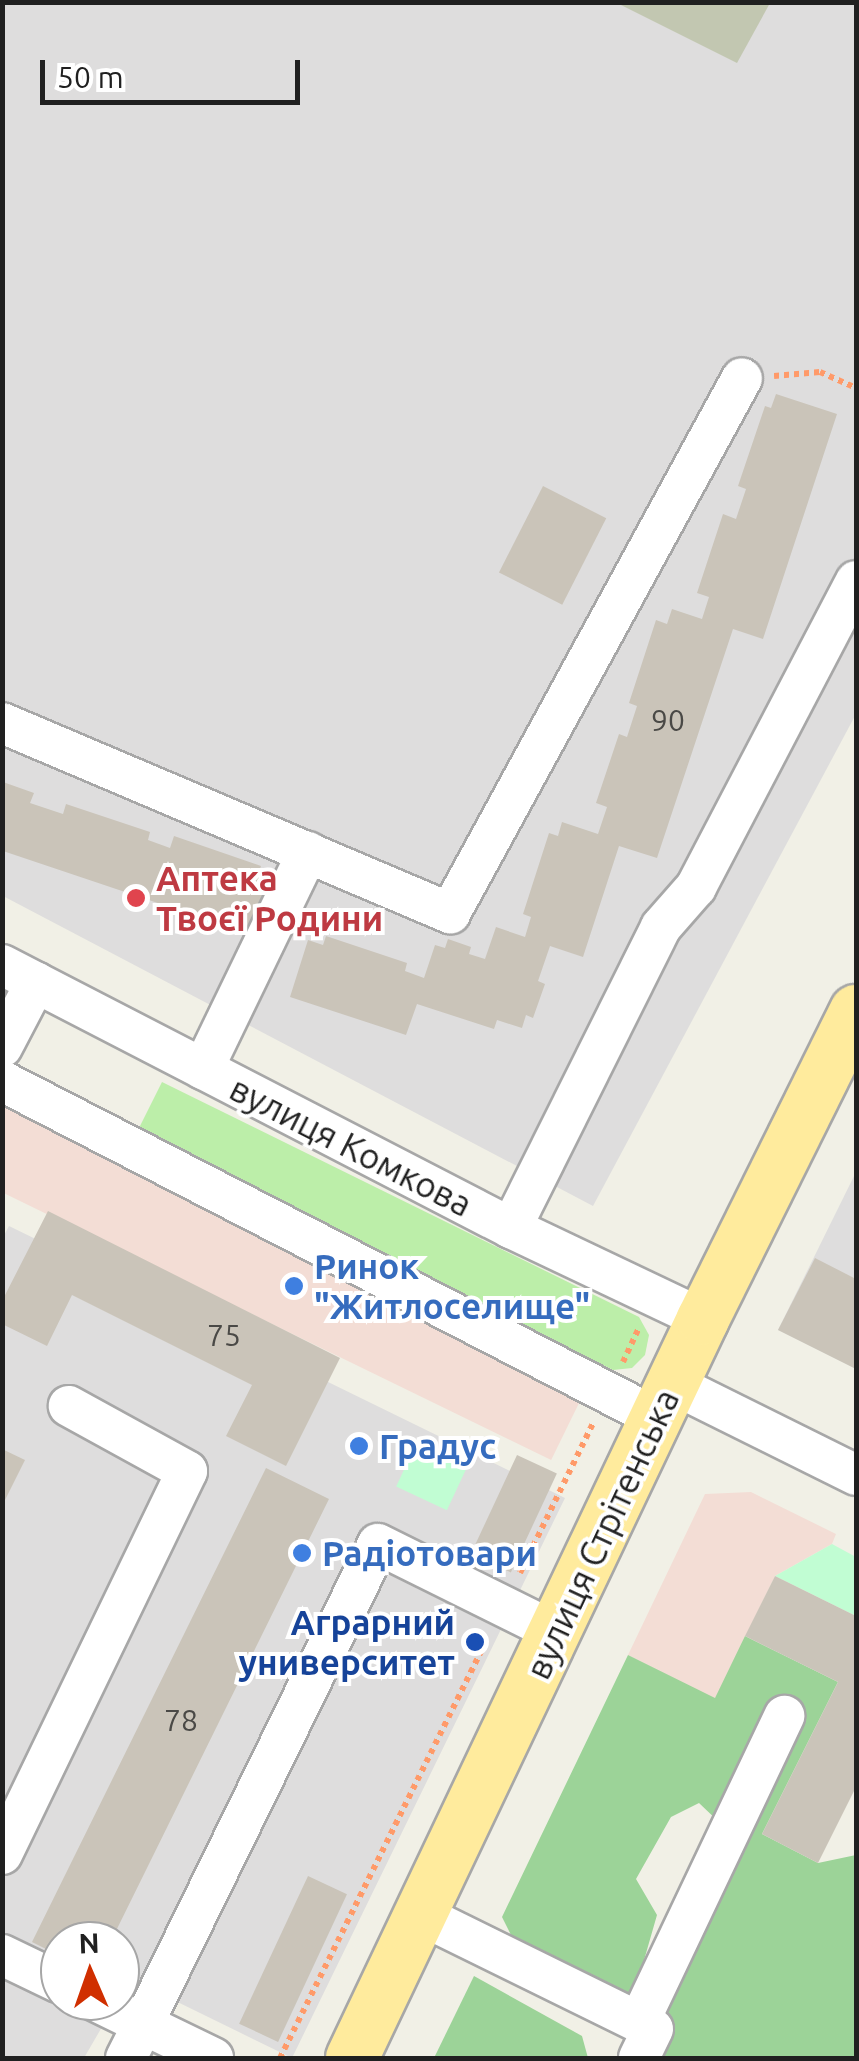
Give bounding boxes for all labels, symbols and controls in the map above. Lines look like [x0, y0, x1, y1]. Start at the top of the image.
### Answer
scale bar [45, 40, 305, 102]
text: 50 m [57, 60, 124, 94]
house number: 90 [651, 702, 685, 738]
place label: Аптека Твоєї Родини [156, 857, 383, 939]
marker: Аптека Твоєї Родини [125, 887, 147, 909]
street label: вулиця Комкова [223, 1067, 479, 1225]
place label: Ринок "Житлоселище" [314, 1245, 590, 1327]
marker: Ринок "Житлоселище" [283, 1275, 305, 1297]
house number: 75 [207, 1317, 241, 1353]
street label: вулиця Стрітенська [516, 1382, 688, 1686]
place label: Градус [379, 1425, 496, 1467]
marker: Градус [348, 1435, 370, 1457]
place label: Радіотовари [322, 1532, 537, 1574]
marker: Радіотовари [291, 1542, 313, 1564]
place label: Аграрний университет [239, 1601, 455, 1683]
marker: Аграрний университет [464, 1631, 486, 1653]
house number: 78 [164, 1702, 198, 1738]
north arrow [40, 1921, 140, 2021]
text: N [78, 1927, 100, 1958]

